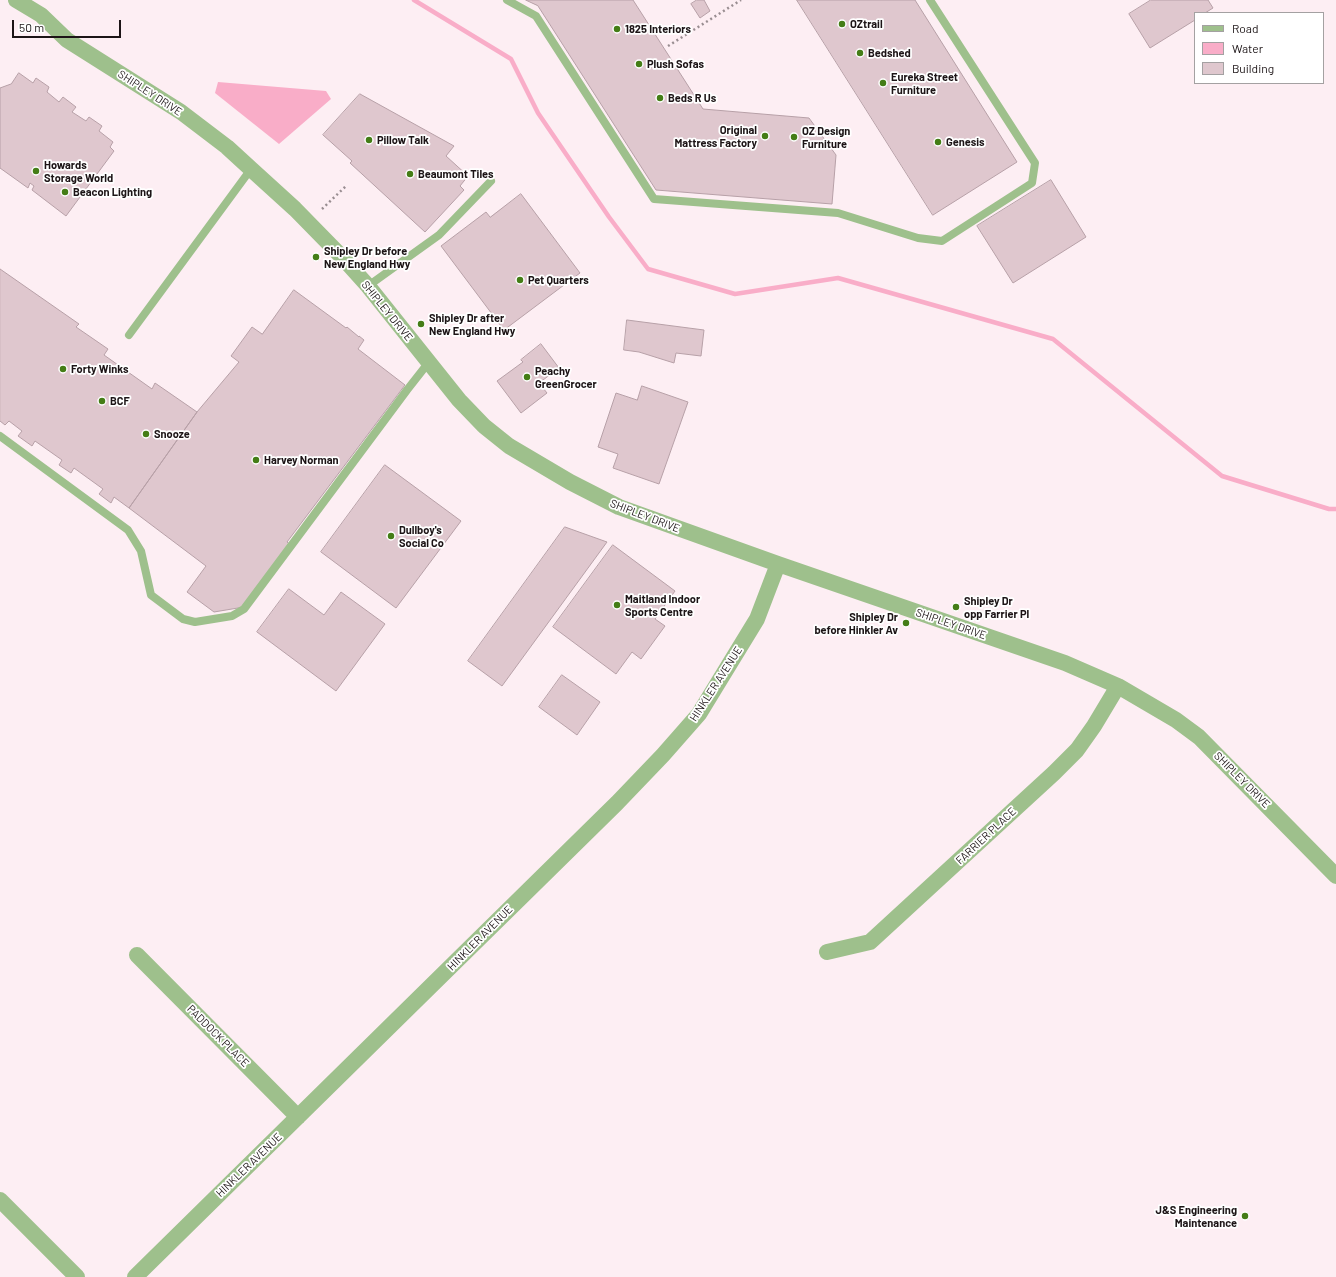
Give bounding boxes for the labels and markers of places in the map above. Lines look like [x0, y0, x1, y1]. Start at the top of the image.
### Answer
place label: OZtrail [850, 17, 883, 31]
marker: OZtrail [837, 19, 847, 29]
place label: 1825 Interiors [625, 22, 691, 36]
marker: 1825 Interiors [612, 24, 622, 34]
place label: Bedshed [868, 46, 911, 60]
marker: Bedshed [855, 48, 865, 58]
place label: Plush Sofas [647, 57, 704, 71]
marker: Plush Sofas [634, 59, 644, 69]
place label: Eureka Street Furniture [891, 70, 958, 96]
marker: Eureka Street Furniture [878, 78, 888, 88]
place label: Beds R Us [668, 91, 716, 105]
marker: Beds R Us [655, 93, 665, 103]
place label: Original Mattress Factory [674, 123, 757, 149]
place label: OZ Design Furniture [802, 124, 850, 150]
marker: Original Mattress Factory [760, 131, 770, 141]
marker: OZ Design Furniture [789, 132, 799, 142]
place label: Pillow Talk [377, 133, 429, 147]
marker: Pillow Talk [364, 135, 374, 145]
place label: Genesis [946, 135, 984, 149]
marker: Genesis [933, 137, 943, 147]
place label: Howards Storage World [44, 158, 113, 184]
marker: Howards Storage World [31, 166, 41, 176]
place label: Beaumont Tiles [418, 167, 494, 181]
marker: Beaumont Tiles [405, 169, 415, 179]
place label: Beacon Lighting [73, 185, 152, 199]
marker: Beacon Lighting [60, 187, 70, 197]
place label: Shipley Dr before New England Hwy [324, 244, 410, 270]
marker: Shipley Dr before New England Hwy [311, 252, 321, 262]
place label: Pet Quarters [528, 273, 589, 287]
marker: Pet Quarters [515, 275, 525, 285]
place label: Shipley Dr after New England Hwy [429, 311, 515, 337]
marker: Shipley Dr after New England Hwy [416, 319, 426, 329]
place label: Forty Winks [71, 362, 129, 376]
marker: Forty Winks [58, 364, 68, 374]
place label: Peachy GreenGrocer [535, 364, 597, 390]
marker: Peachy GreenGrocer [522, 372, 532, 382]
place label: BCF [110, 394, 130, 408]
marker: BCF [97, 396, 107, 406]
place label: Snooze [154, 427, 190, 441]
marker: Snooze [141, 429, 151, 439]
place label: Harvey Norman [264, 453, 339, 467]
marker: Harvey Norman [251, 455, 261, 465]
place label: Dullboy's Social Co [399, 523, 444, 549]
marker: Dullboy's Social Co [386, 531, 396, 541]
place label: Maitland Indoor Sports Centre [625, 592, 700, 618]
place label: Shipley Dr opp Farrier Pl [964, 594, 1029, 620]
marker: Maitland Indoor Sports Centre [612, 600, 622, 610]
marker: Shipley Dr opp Farrier Pl [951, 602, 961, 612]
place label: Shipley Dr before Hinkler Av [814, 610, 898, 636]
marker: Shipley Dr before Hinkler Av [901, 618, 911, 628]
place label: J&S Engineering Maintenance [1156, 1203, 1237, 1229]
marker: J&S Engineering Maintenance [1240, 1211, 1250, 1221]

